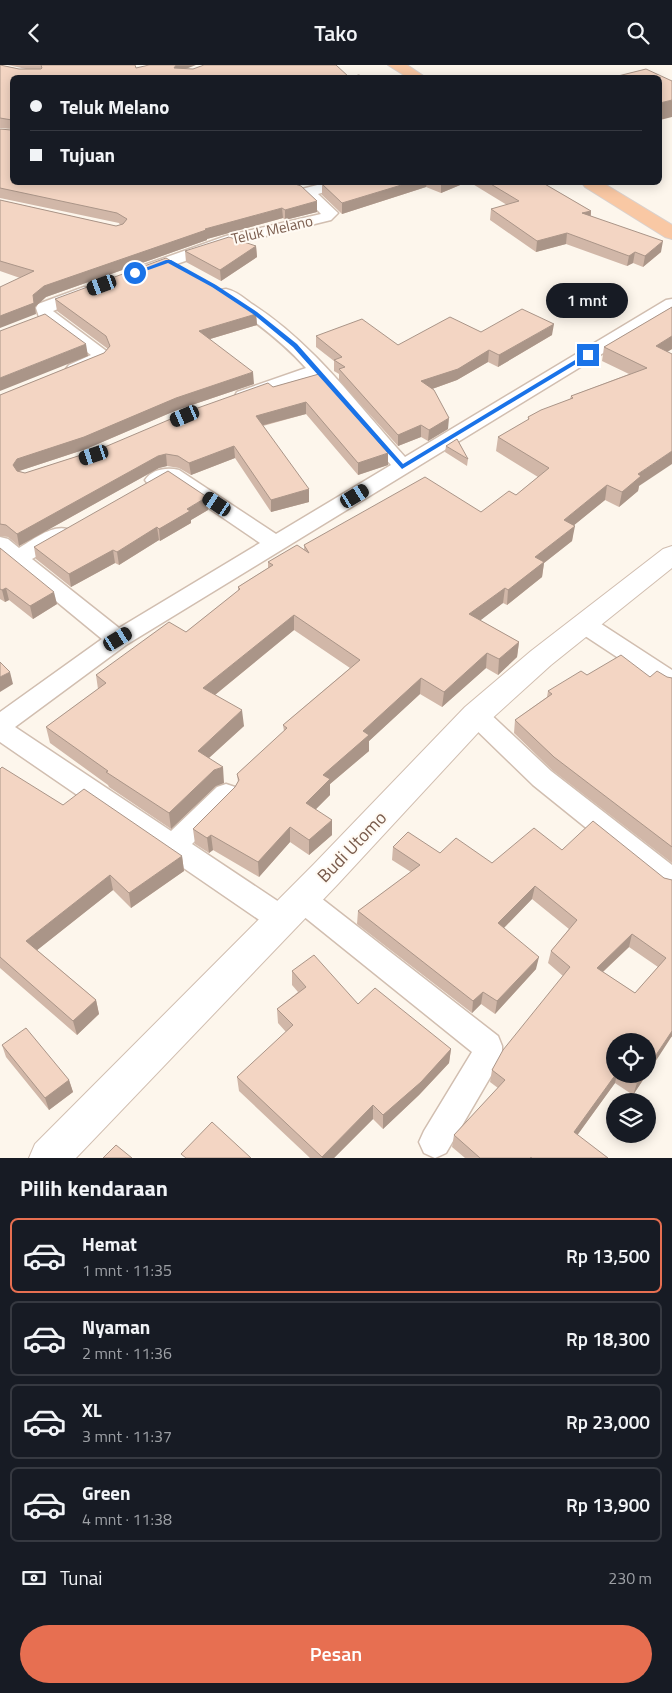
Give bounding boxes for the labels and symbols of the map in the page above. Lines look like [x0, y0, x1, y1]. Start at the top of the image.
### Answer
street label: Teluk Melano [229, 209, 315, 250]
route start [124, 262, 146, 284]
car [85, 273, 118, 297]
callout: 1 mnt [547, 283, 629, 317]
route end [577, 344, 599, 366]
car [168, 403, 201, 429]
car [77, 443, 110, 467]
car [338, 482, 371, 510]
car [200, 489, 233, 519]
car [101, 625, 134, 653]
street label: Budi Utomo [311, 805, 393, 888]

